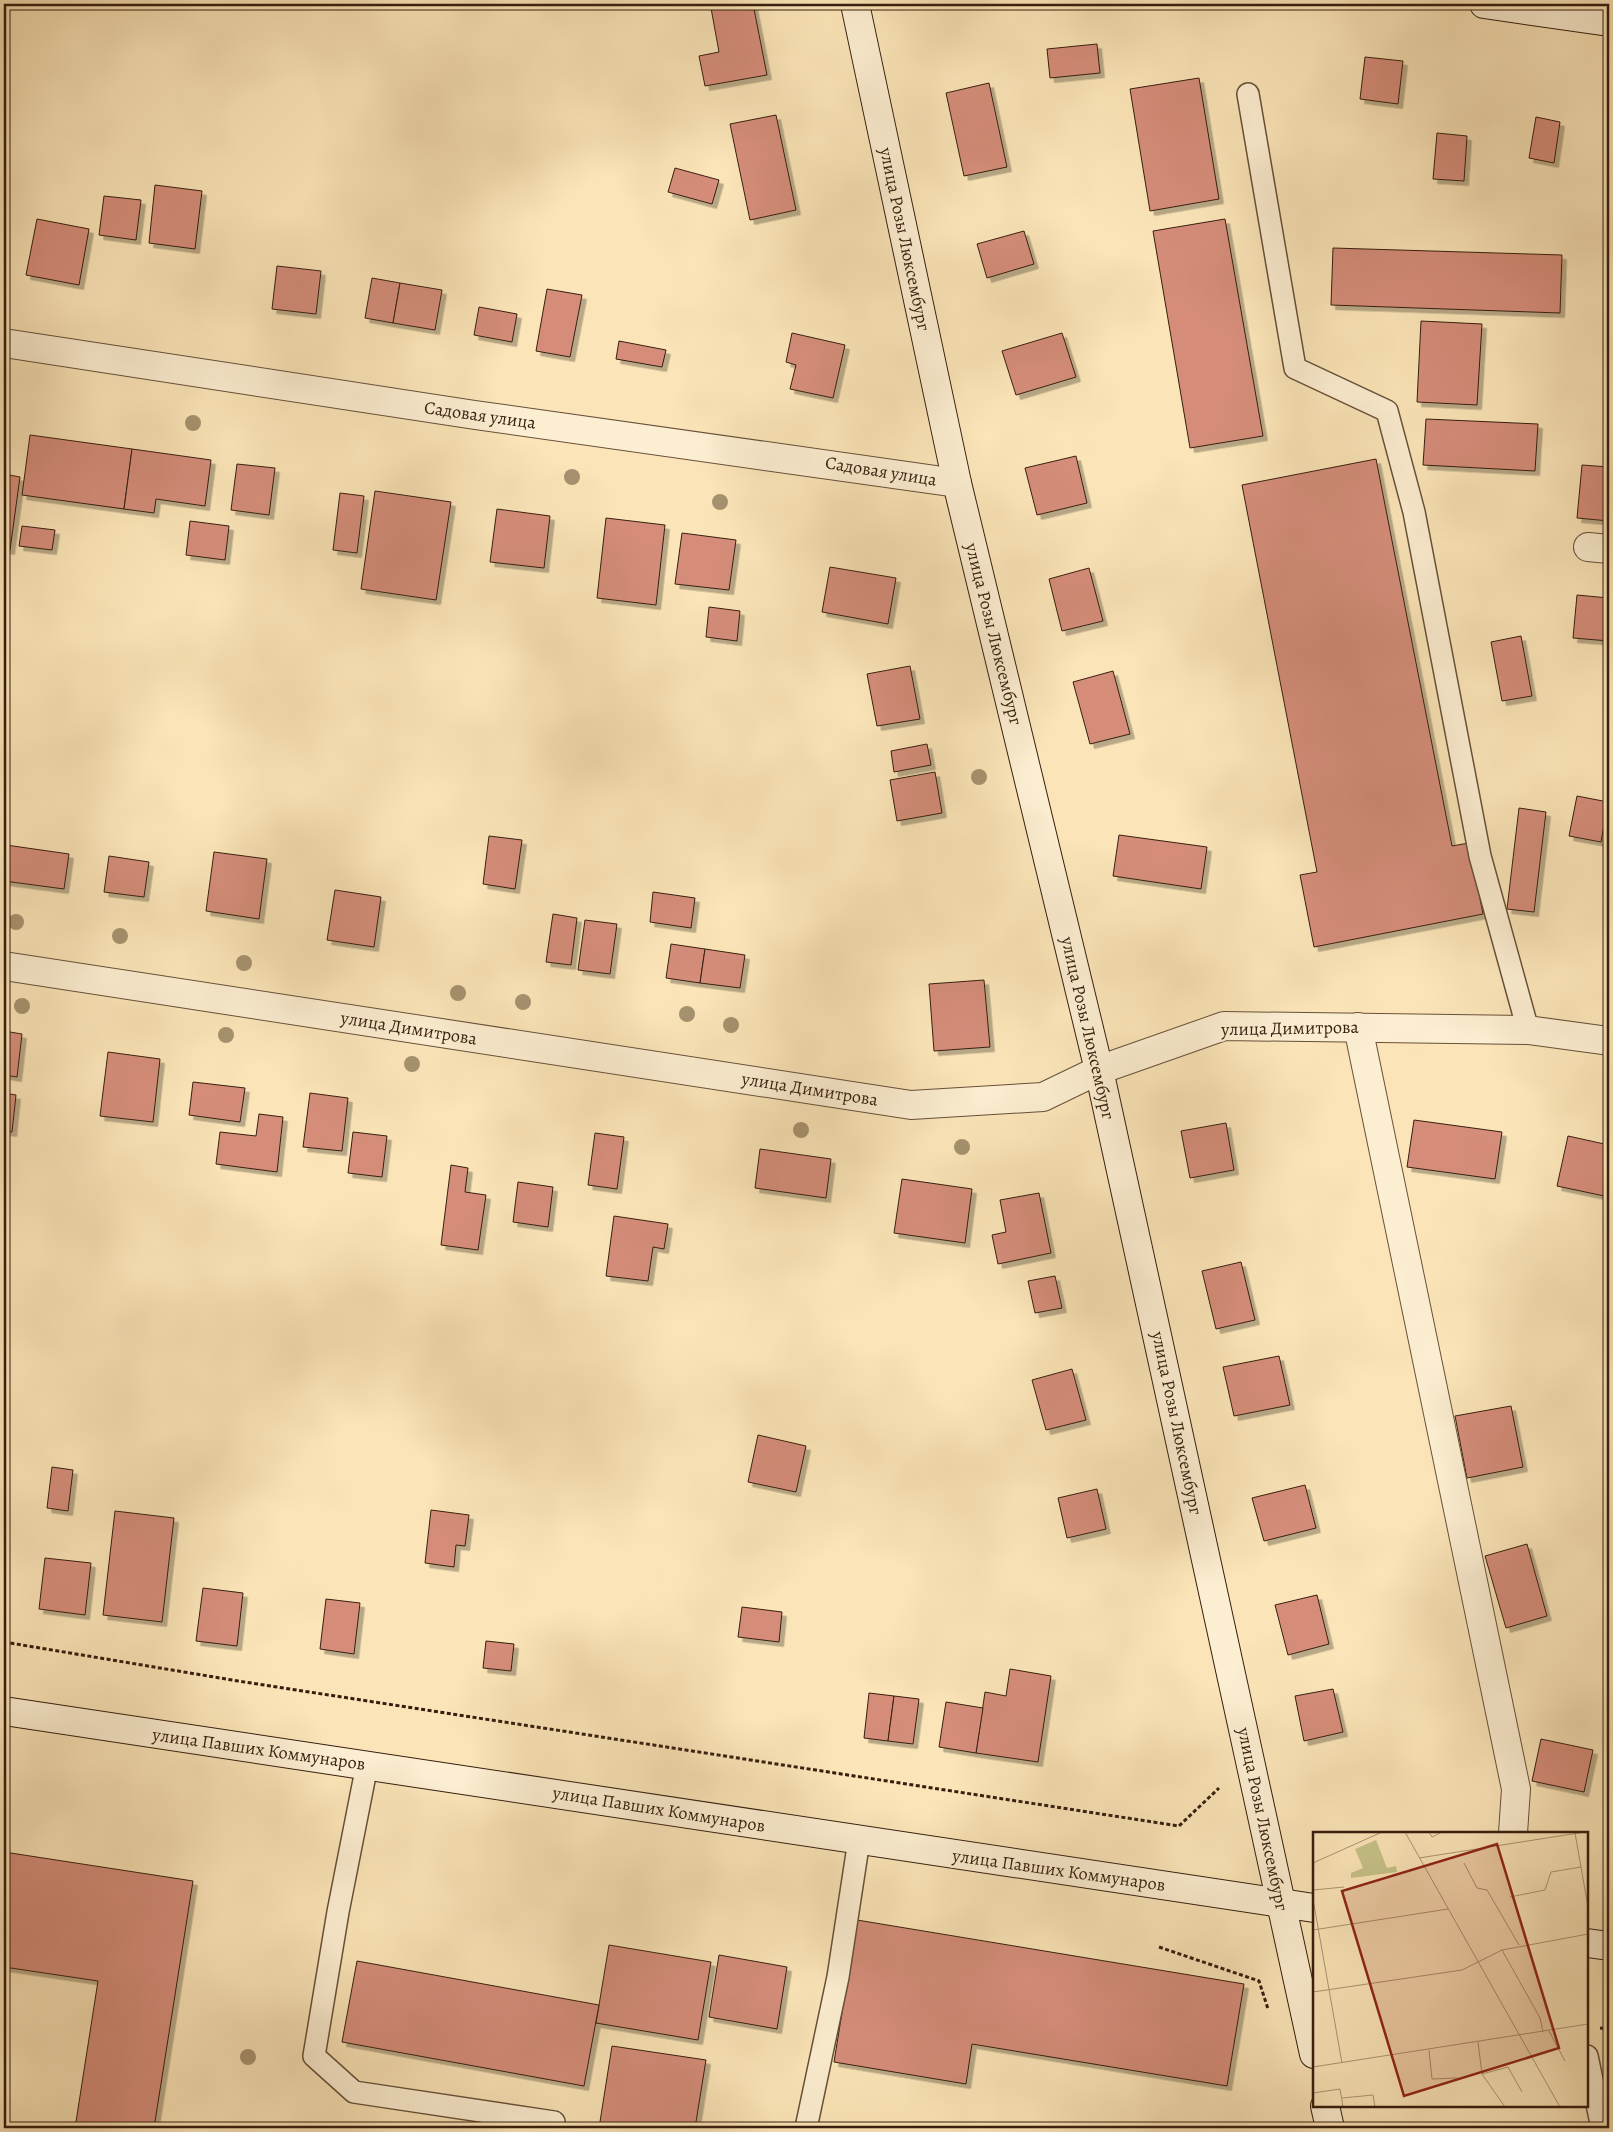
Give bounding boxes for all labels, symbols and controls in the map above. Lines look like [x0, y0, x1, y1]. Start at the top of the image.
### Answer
street label: улица Розы Люксембург [874, 144, 936, 333]
street label: Садовая улица [423, 395, 538, 435]
street label: Садовая улица [824, 450, 939, 492]
street label: улица Розы Люксембург [960, 539, 1028, 728]
street label: улица Розы Люксембург [1055, 933, 1121, 1122]
street label: улица Димитрова [338, 1005, 480, 1051]
street label: улица Димитрова [1220, 1015, 1360, 1041]
street label: улица Димитрова [739, 1066, 881, 1112]
street label: улица Розы Люксембург [1146, 1328, 1208, 1517]
street label: улица Павших Коммунаров [150, 1722, 367, 1776]
street label: улица Розы Люксембург [1232, 1724, 1294, 1913]
street label: улица Павших Коммунаров [550, 1780, 767, 1838]
inset map [1313, 1832, 1588, 2107]
street label: улица Павших Коммунаров [950, 1843, 1167, 1897]

